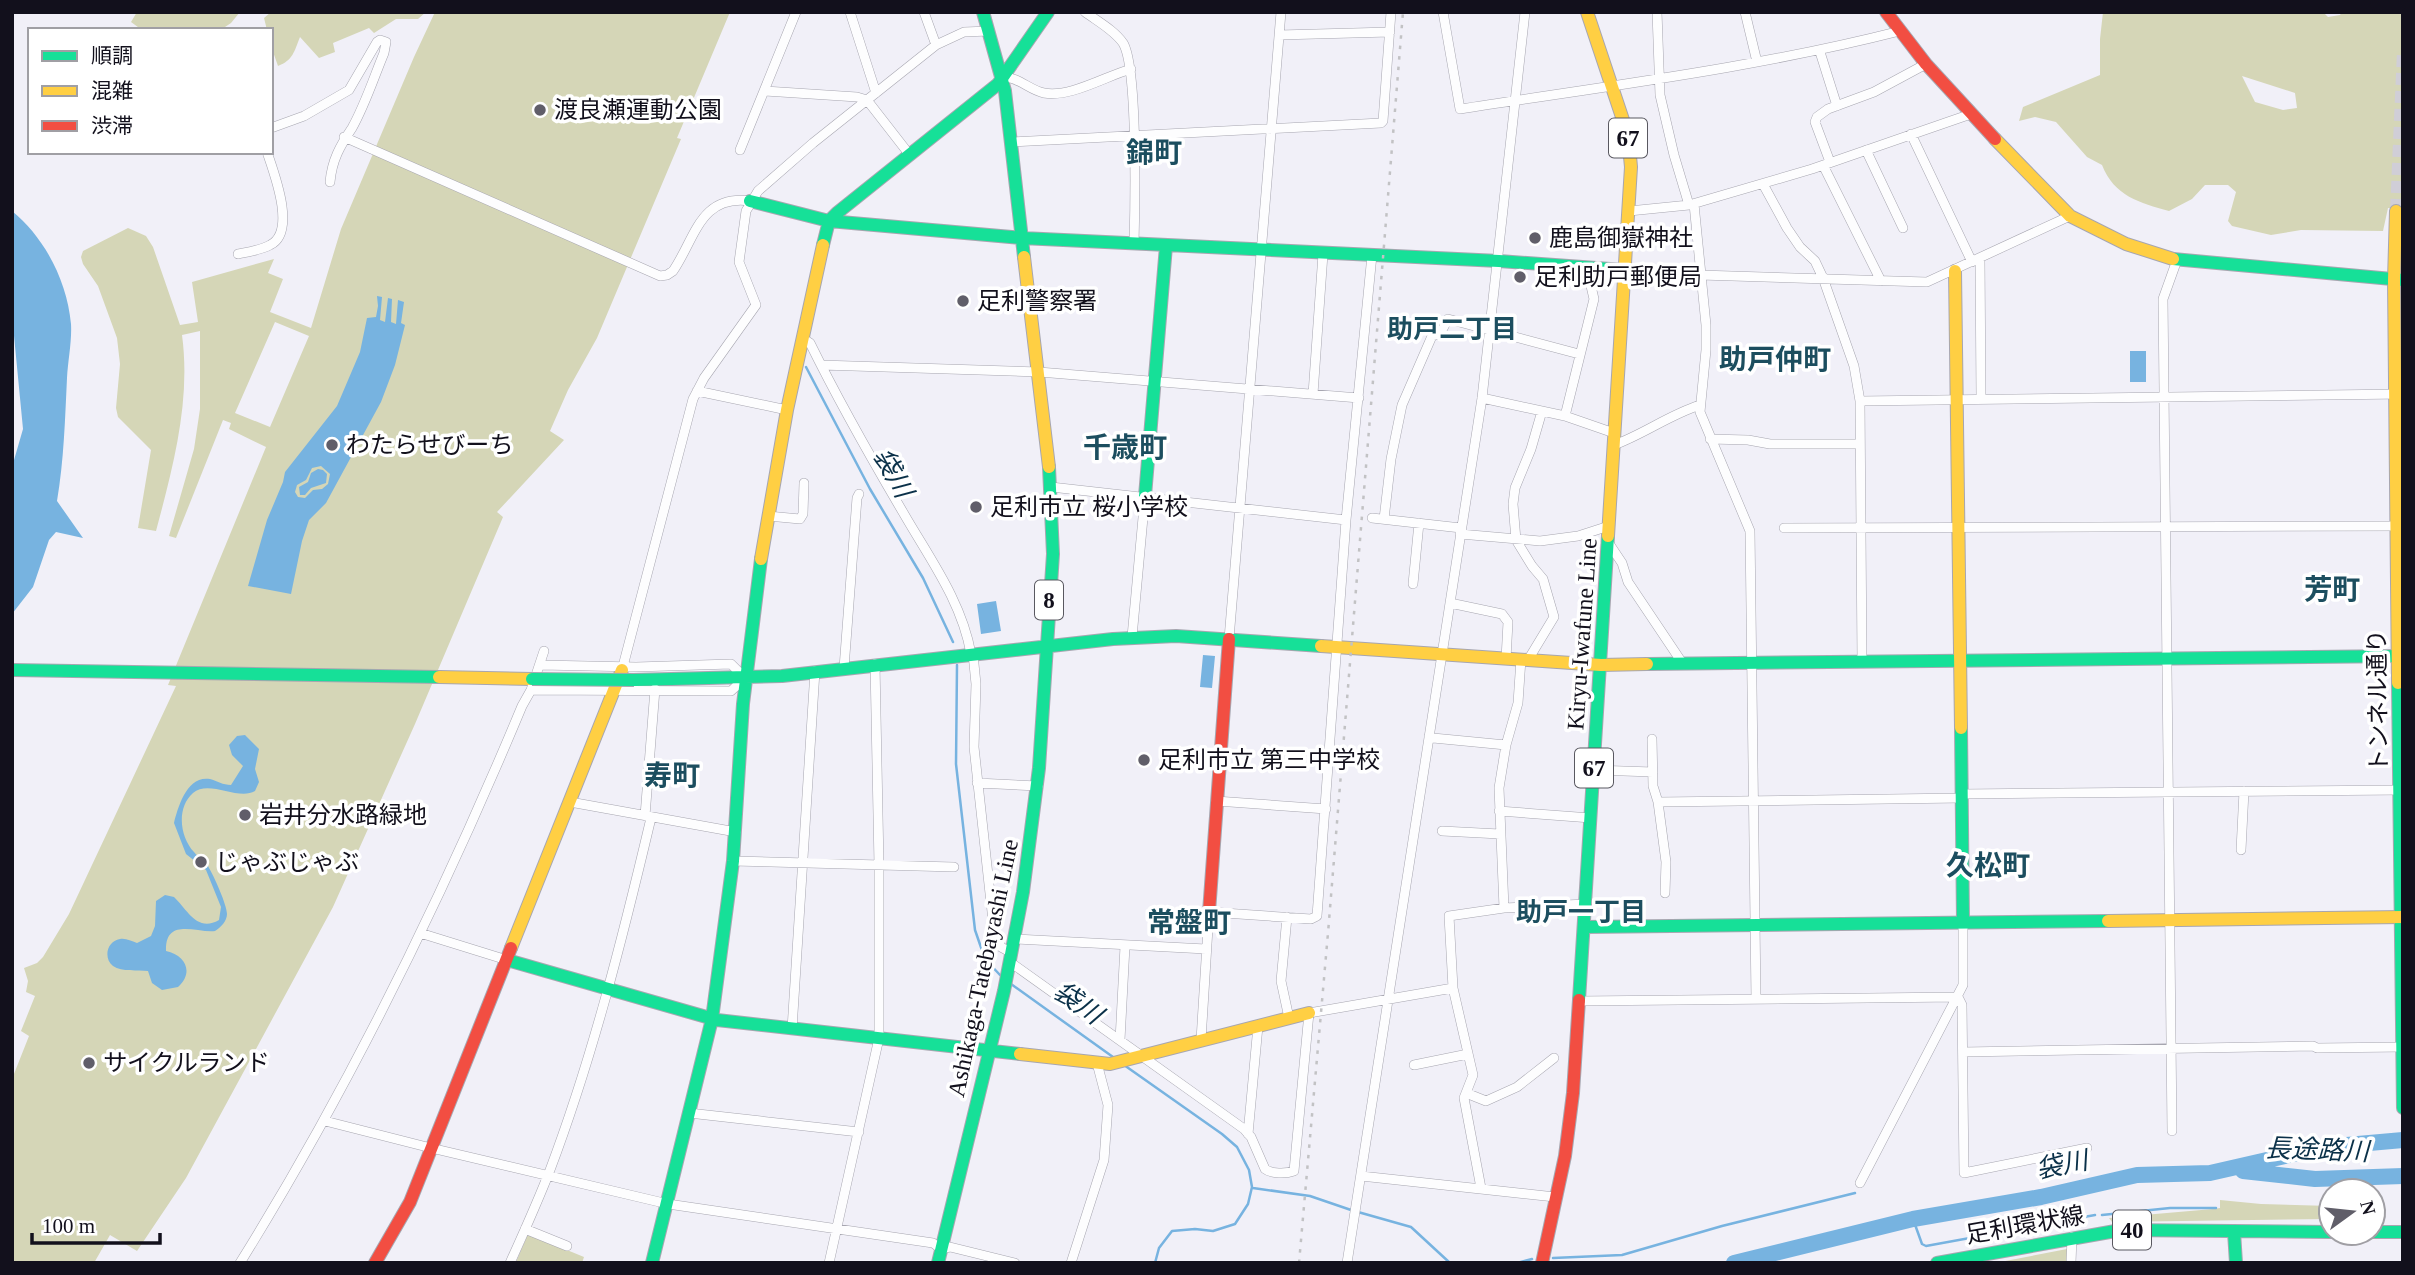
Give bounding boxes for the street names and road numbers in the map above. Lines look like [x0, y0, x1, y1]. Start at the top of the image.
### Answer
road number: 67 [1609, 119, 1647, 158]
street label: Kiryu-Iwafune Line [1562, 537, 1602, 731]
road number: 8 [1035, 580, 1063, 620]
street label: トンネル通り [2364, 629, 2392, 773]
road number: 67 [1575, 748, 1613, 788]
street label: Ashikaga-Tatebayashi Line [943, 837, 1023, 1099]
street label: 足利環状線 [1964, 1202, 2086, 1248]
road number: 40 [2113, 1210, 2151, 1250]

